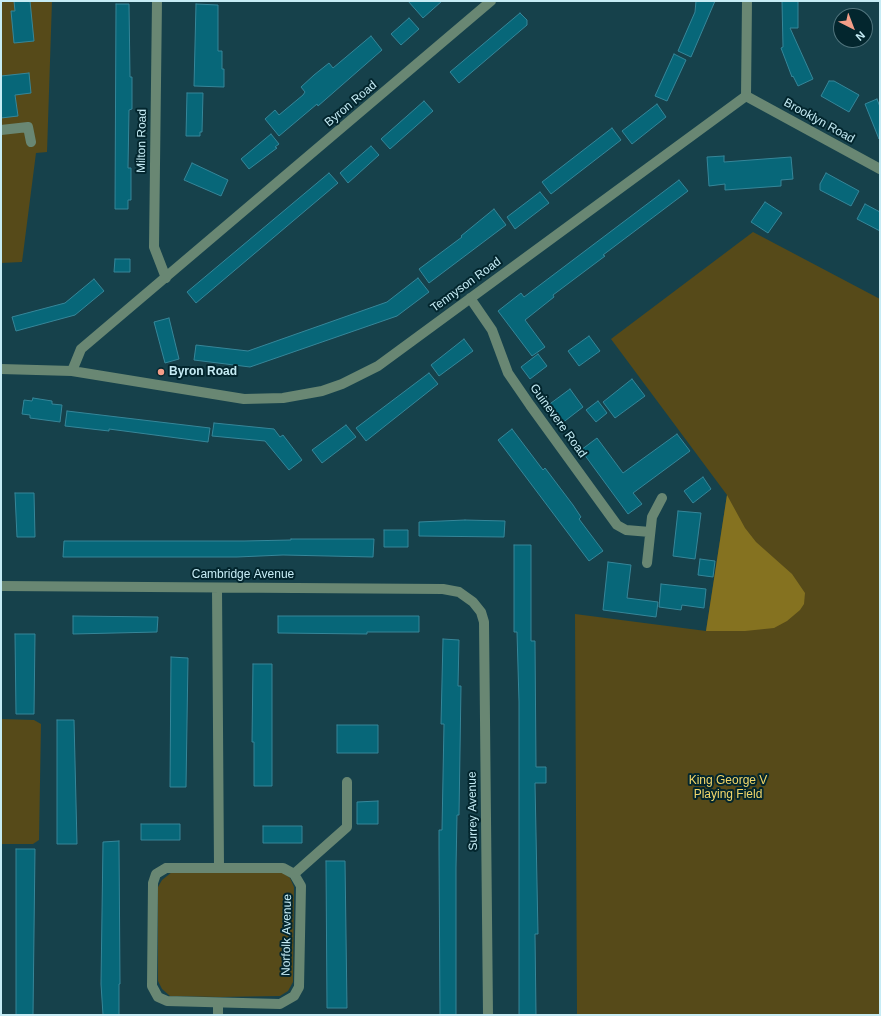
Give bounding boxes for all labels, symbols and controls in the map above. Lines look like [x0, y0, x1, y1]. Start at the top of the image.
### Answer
north arrow [833, 8, 873, 48]
text: N [853, 29, 867, 43]
street label: Byron Road [322, 78, 380, 130]
street label: Brooklyn Road [781, 96, 857, 146]
street label: Milton Road [134, 109, 150, 173]
street label: Tennyson Road [428, 255, 504, 315]
place label: Byron Road [169, 365, 237, 379]
marker: Byron Road [156, 367, 166, 377]
street label: Guinevere Road [526, 381, 590, 461]
street label: Cambridge Avenue [192, 568, 294, 582]
street label: Surrey Avenue [465, 771, 481, 851]
park label: King George V Playing Field [689, 774, 767, 802]
street label: Norfolk Avenue [279, 894, 295, 976]

